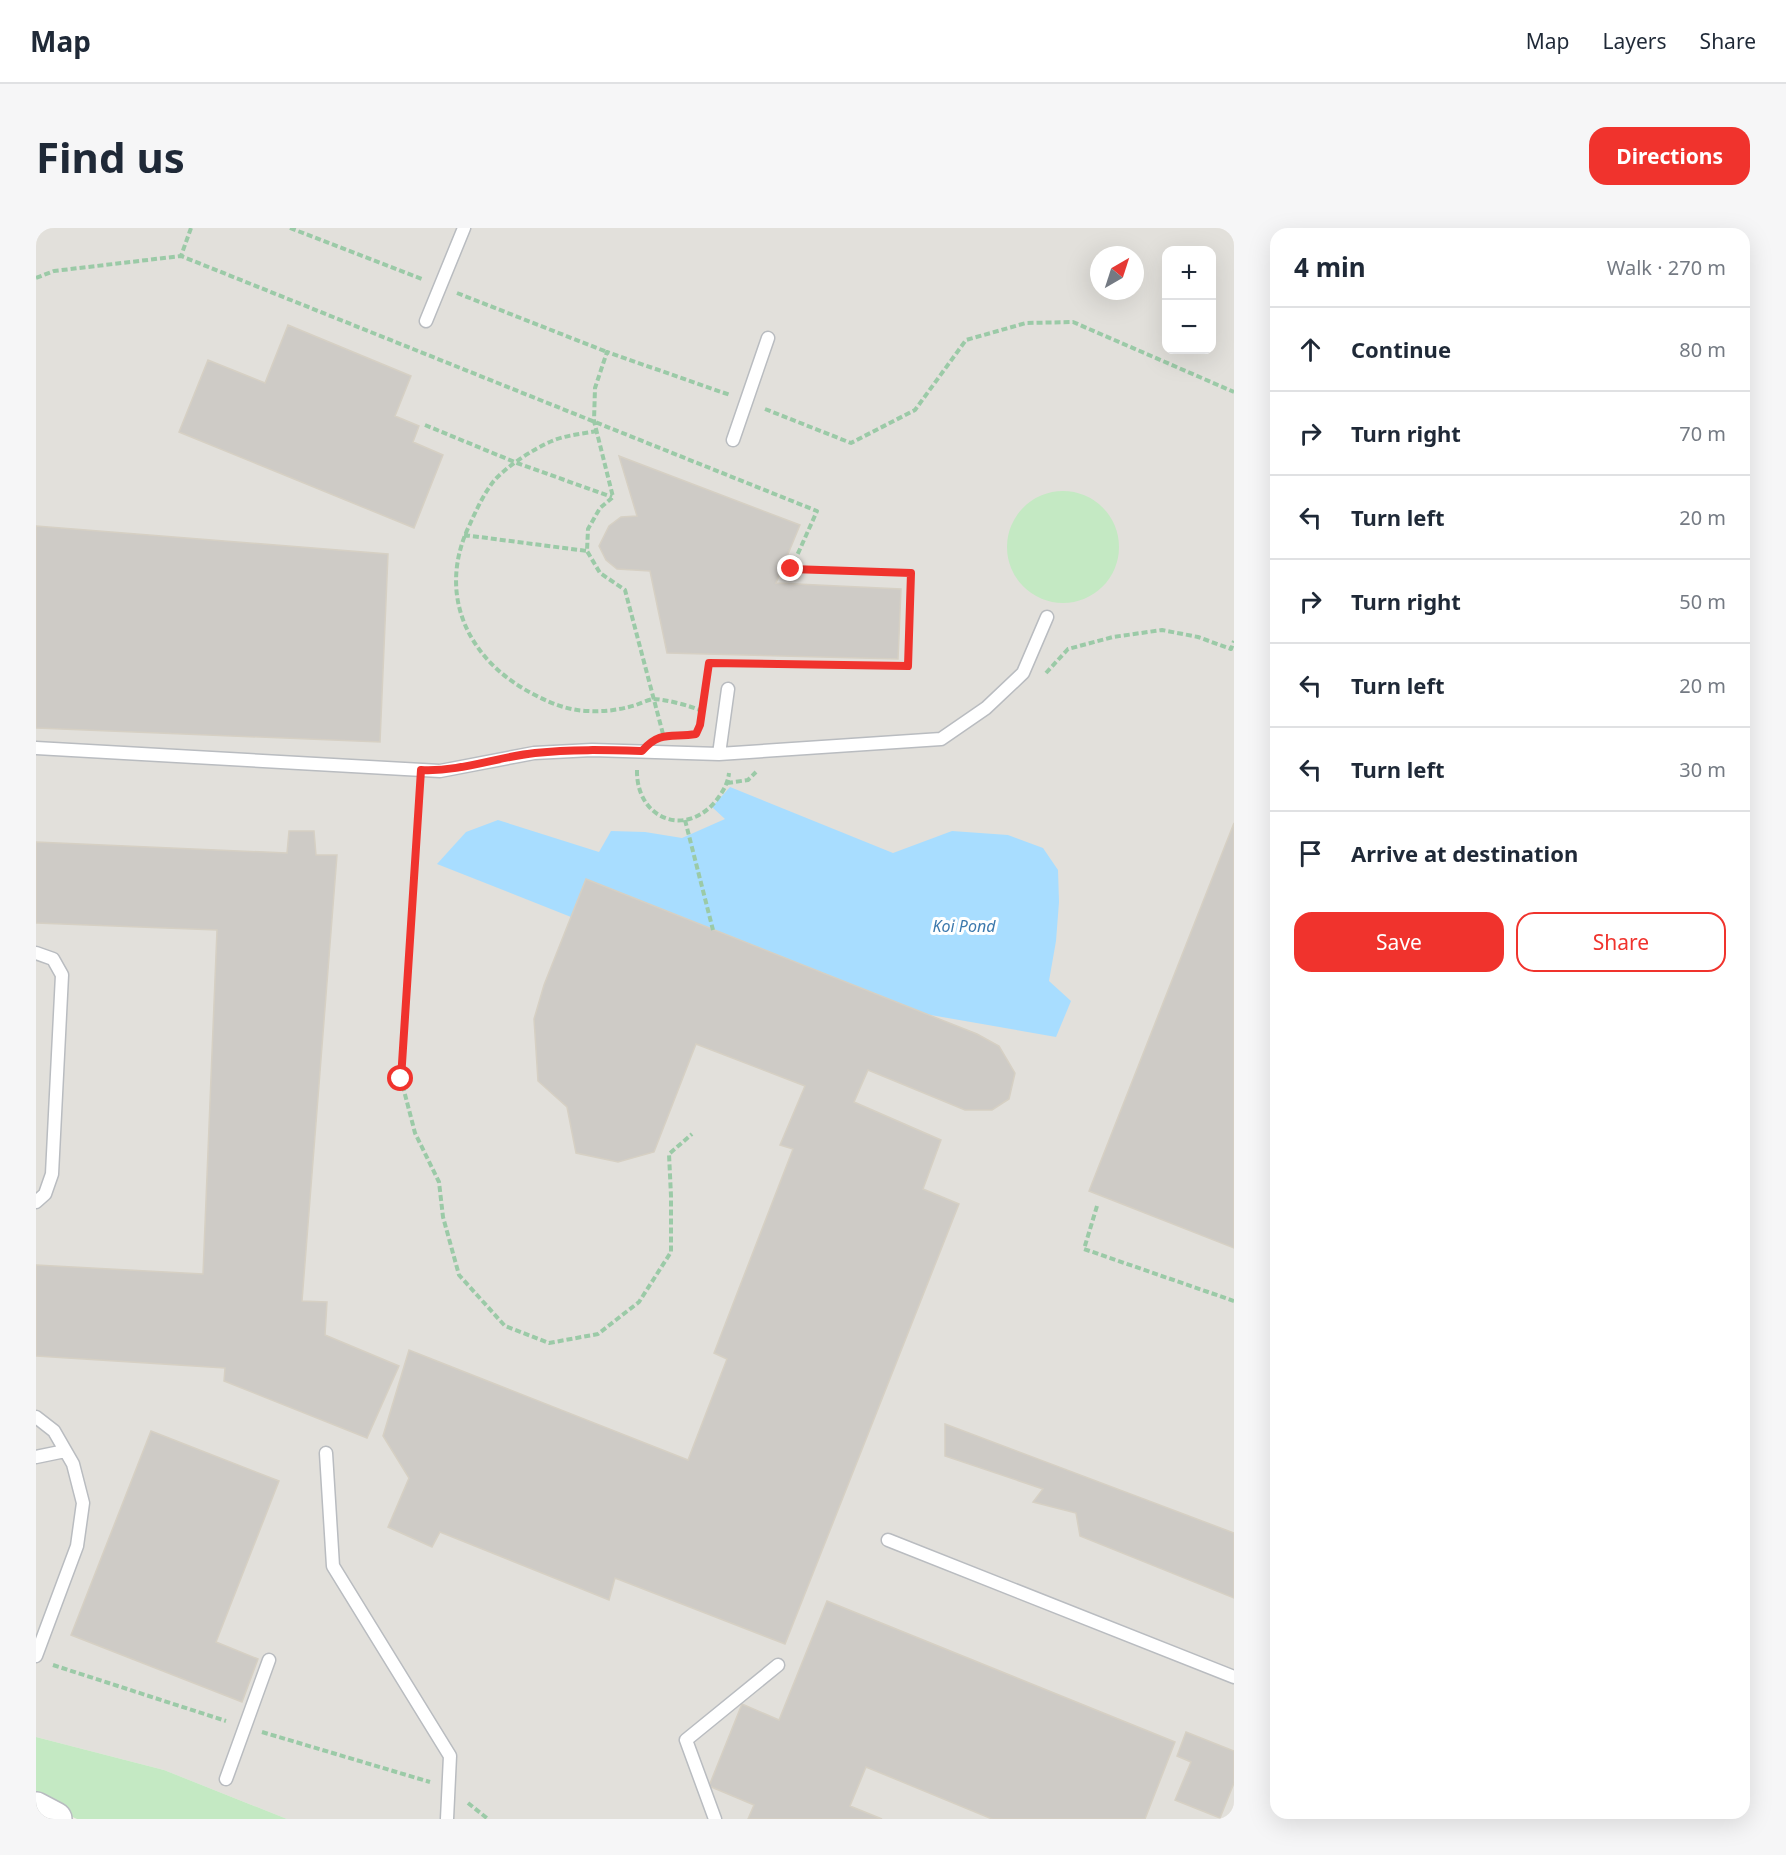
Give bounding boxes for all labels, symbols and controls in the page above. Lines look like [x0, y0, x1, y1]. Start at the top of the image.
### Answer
text: Map [30, 22, 91, 60]
text: Map [1526, 27, 1570, 55]
text: Layers [1603, 27, 1667, 55]
text: Share [1700, 27, 1756, 55]
button: Directions [1589, 127, 1750, 185]
text: Find us [36, 128, 185, 185]
north arrow [1090, 246, 1144, 300]
map controls [1162, 246, 1216, 354]
button: + [1162, 246, 1216, 300]
text: 4 min [1294, 249, 1366, 285]
text: Walk · 270 m [1607, 254, 1726, 281]
button: − [1162, 300, 1216, 354]
icon: ahead [1294, 333, 1327, 366]
text: Continue [1351, 334, 1451, 364]
text: 80 m [1679, 336, 1726, 363]
icon: right [1294, 417, 1327, 450]
text: Turn right [1351, 418, 1461, 448]
text: 70 m [1679, 420, 1726, 447]
icon: left [1294, 501, 1327, 534]
text: Turn left [1351, 502, 1445, 532]
text: 20 m [1679, 504, 1726, 531]
route end [777, 555, 803, 581]
icon: right [1294, 585, 1327, 618]
text: Turn right [1351, 586, 1461, 616]
text: 50 m [1679, 588, 1726, 615]
icon: left [1294, 669, 1327, 702]
text: Turn left [1351, 670, 1445, 700]
text: 20 m [1679, 672, 1726, 699]
icon: left [1294, 753, 1327, 786]
text: Turn left [1351, 754, 1445, 784]
text: 30 m [1679, 756, 1726, 783]
icon: arrive [1294, 837, 1327, 870]
text: Arrive at destination [1351, 838, 1578, 868]
button: Save [1294, 912, 1504, 972]
button: Share [1516, 912, 1726, 972]
water label: Koi Pond [933, 915, 996, 937]
route start [387, 1065, 413, 1091]

